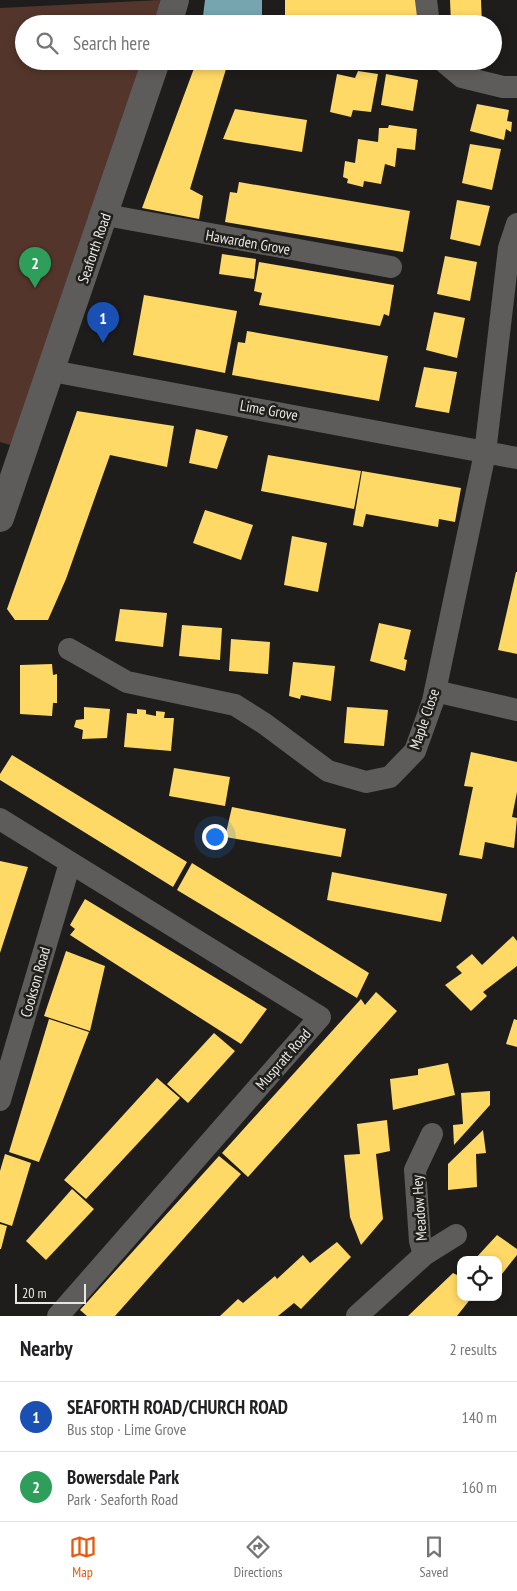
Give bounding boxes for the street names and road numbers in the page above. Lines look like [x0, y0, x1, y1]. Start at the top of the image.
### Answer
street label: Seaforth Road [73, 210, 115, 286]
street label: Hawarden Grove [204, 225, 292, 259]
street label: Lime Grove [239, 396, 299, 424]
street label: Maple Close [405, 686, 443, 752]
street label: Cookson Road [16, 945, 54, 1019]
street label: Muspratt Road [251, 1025, 315, 1093]
street label: Meadow Hey [407, 1174, 431, 1242]

